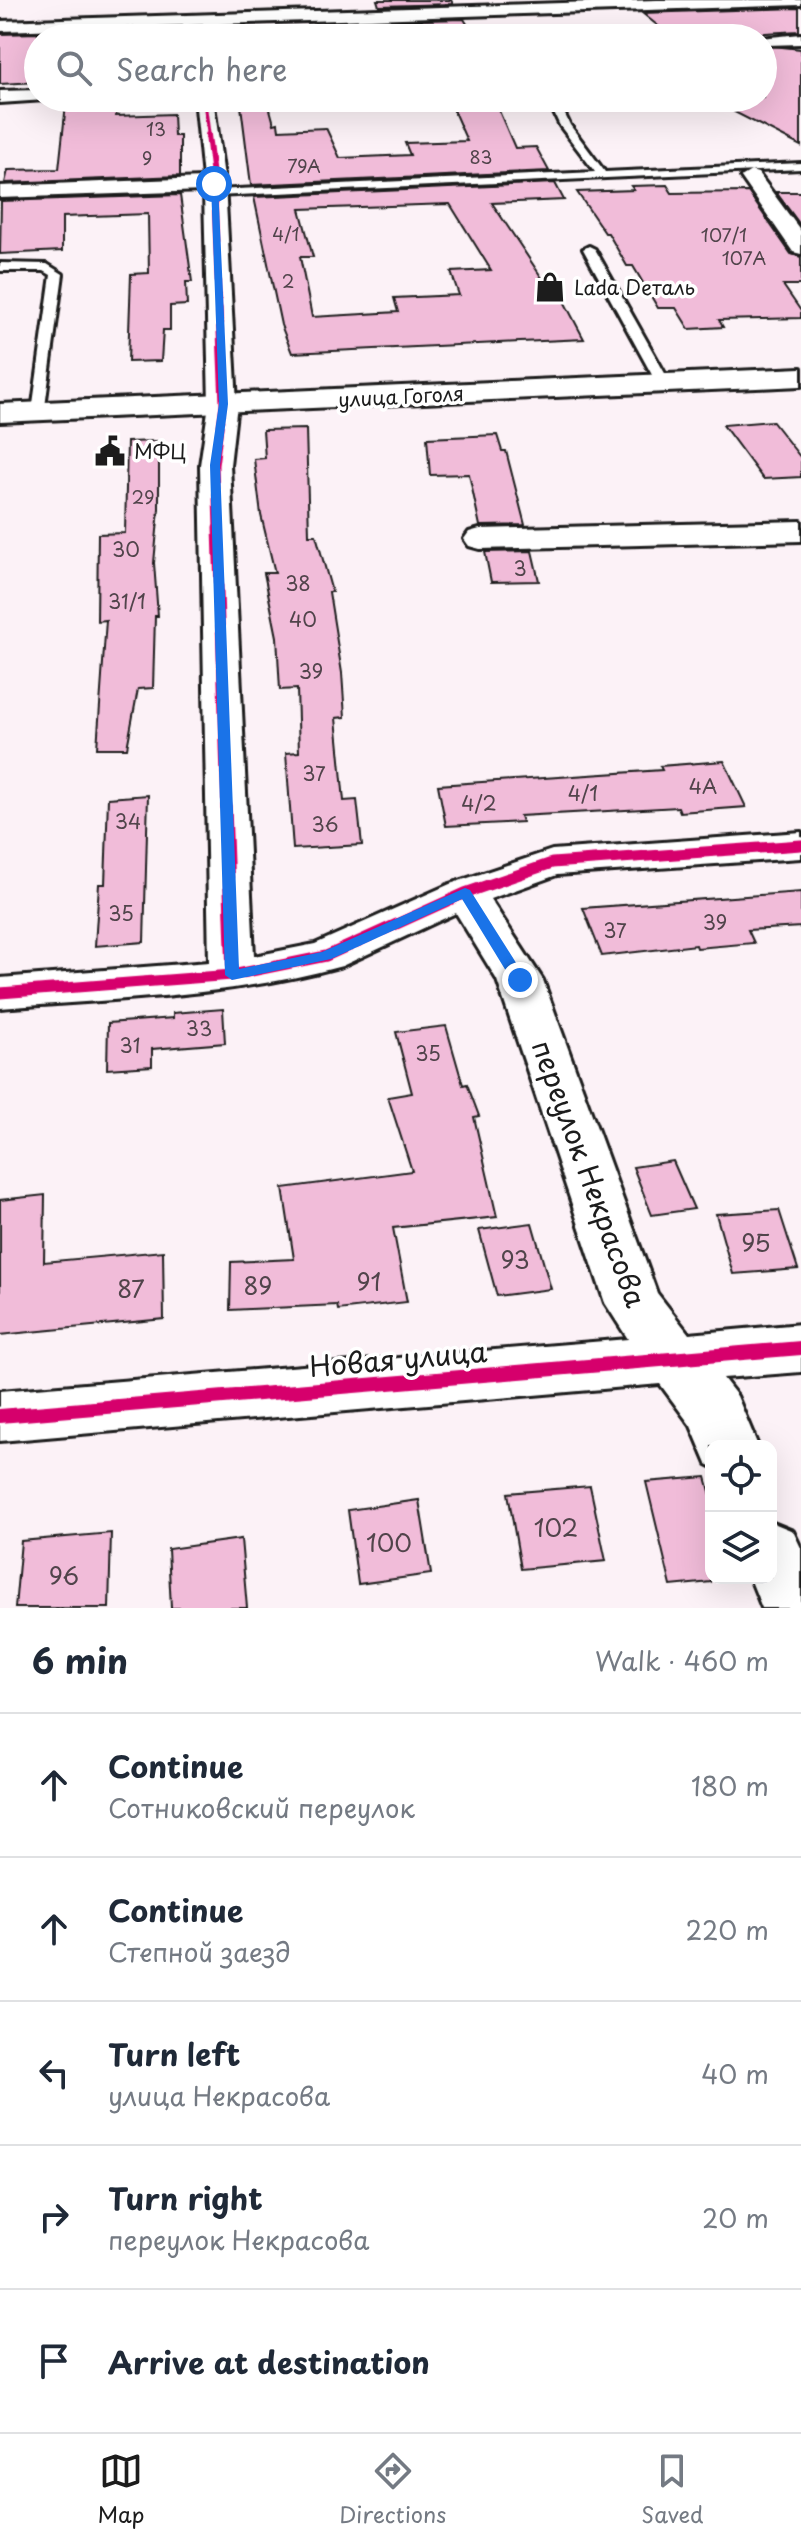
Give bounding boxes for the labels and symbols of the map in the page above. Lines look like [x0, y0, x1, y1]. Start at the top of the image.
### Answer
house number: 13 [146, 115, 166, 142]
house number: 83 [470, 143, 492, 170]
house number: 9 [142, 144, 152, 171]
house number: 79А [287, 152, 321, 179]
route start [196, 166, 232, 202]
house number: 4/1 [272, 220, 300, 247]
house number: 107/1 [701, 221, 747, 248]
house number: 107А [722, 244, 767, 271]
house number: 2 [282, 267, 294, 294]
shop icon: Lada Dеталь [533, 270, 567, 304]
place label: Lada Dеталь [574, 272, 695, 302]
street label: улица Гоголя [337, 378, 465, 414]
public building icon: МФЦ [93, 434, 127, 468]
place label: МФЦ [134, 436, 186, 466]
house number: 29 [132, 483, 154, 510]
house number: 30 [112, 534, 140, 564]
house number: 3 [513, 553, 527, 583]
house number: 38 [285, 568, 311, 598]
house number: 31/1 [108, 586, 146, 616]
house number: 40 [289, 604, 317, 634]
house number: 39 [299, 656, 323, 686]
house number: 37 [302, 758, 326, 788]
house number: 4А [689, 771, 717, 801]
house number: 4/1 [568, 778, 598, 808]
house number: 4/2 [461, 788, 497, 818]
house number: 34 [115, 806, 141, 836]
house number: 36 [311, 809, 339, 839]
house number: 35 [108, 898, 134, 928]
house number: 39 [703, 907, 727, 937]
house number: 37 [603, 915, 627, 945]
route end [502, 962, 538, 998]
house number: 33 [186, 1013, 212, 1043]
house number: 31 [120, 1030, 140, 1060]
street label: переулок Некрасова [522, 1033, 659, 1313]
house number: 35 [415, 1038, 441, 1068]
house number: 95 [741, 1224, 771, 1260]
house number: 93 [500, 1241, 530, 1277]
house number: 91 [357, 1263, 381, 1299]
house number: 89 [244, 1267, 272, 1303]
house number: 87 [117, 1270, 145, 1306]
street label: Новая улица [307, 1329, 489, 1387]
house number: 102 [534, 1509, 578, 1545]
house number: 100 [366, 1524, 412, 1560]
house number: 96 [49, 1557, 79, 1593]

